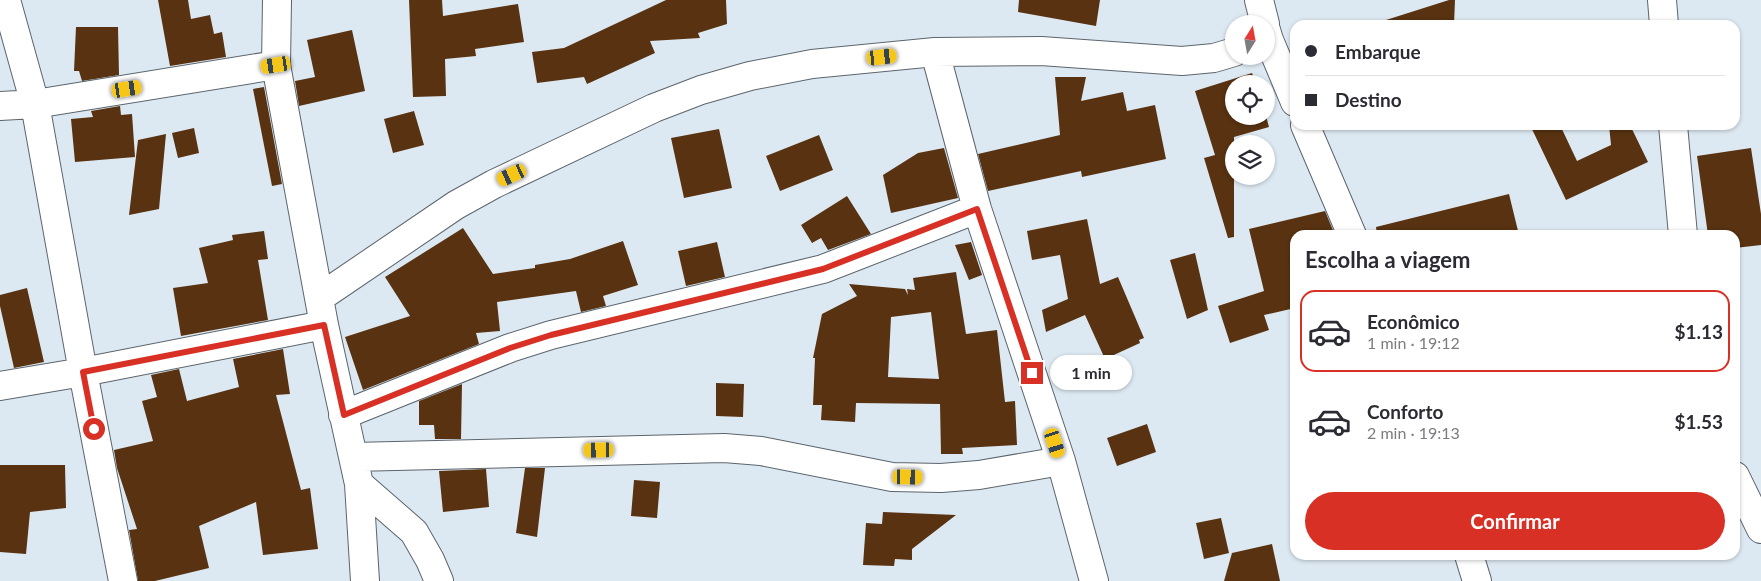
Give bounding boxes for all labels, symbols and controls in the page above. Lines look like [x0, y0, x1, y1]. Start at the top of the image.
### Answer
north arrow [1225, 15, 1275, 65]
map controls [1225, 15, 1275, 185]
text: Embarque [1335, 40, 1421, 63]
car [866, 48, 897, 66]
car [260, 55, 291, 75]
button: locate [1225, 75, 1275, 125]
car [111, 79, 142, 99]
text: Destino [1335, 88, 1402, 111]
button: layers [1225, 135, 1275, 185]
car [495, 162, 528, 188]
text: Escolha a viagem [1305, 246, 1471, 273]
icon: car [1307, 309, 1352, 354]
text: Econômico [1367, 310, 1460, 333]
text: $1.13 [1674, 320, 1723, 343]
text: 1 min · 19:12 [1367, 333, 1460, 352]
callout: 1 min [1050, 356, 1132, 390]
route end [1021, 362, 1043, 384]
text: 1 min [1071, 363, 1111, 382]
icon: car [1307, 399, 1352, 444]
text: Conforto [1367, 400, 1443, 423]
text: $1.53 [1674, 410, 1723, 433]
route start [83, 418, 105, 440]
text: 2 min · 19:13 [1367, 423, 1460, 442]
car [1043, 426, 1066, 460]
car [583, 442, 614, 458]
car [892, 469, 923, 485]
button: Confirmar [1305, 492, 1725, 550]

